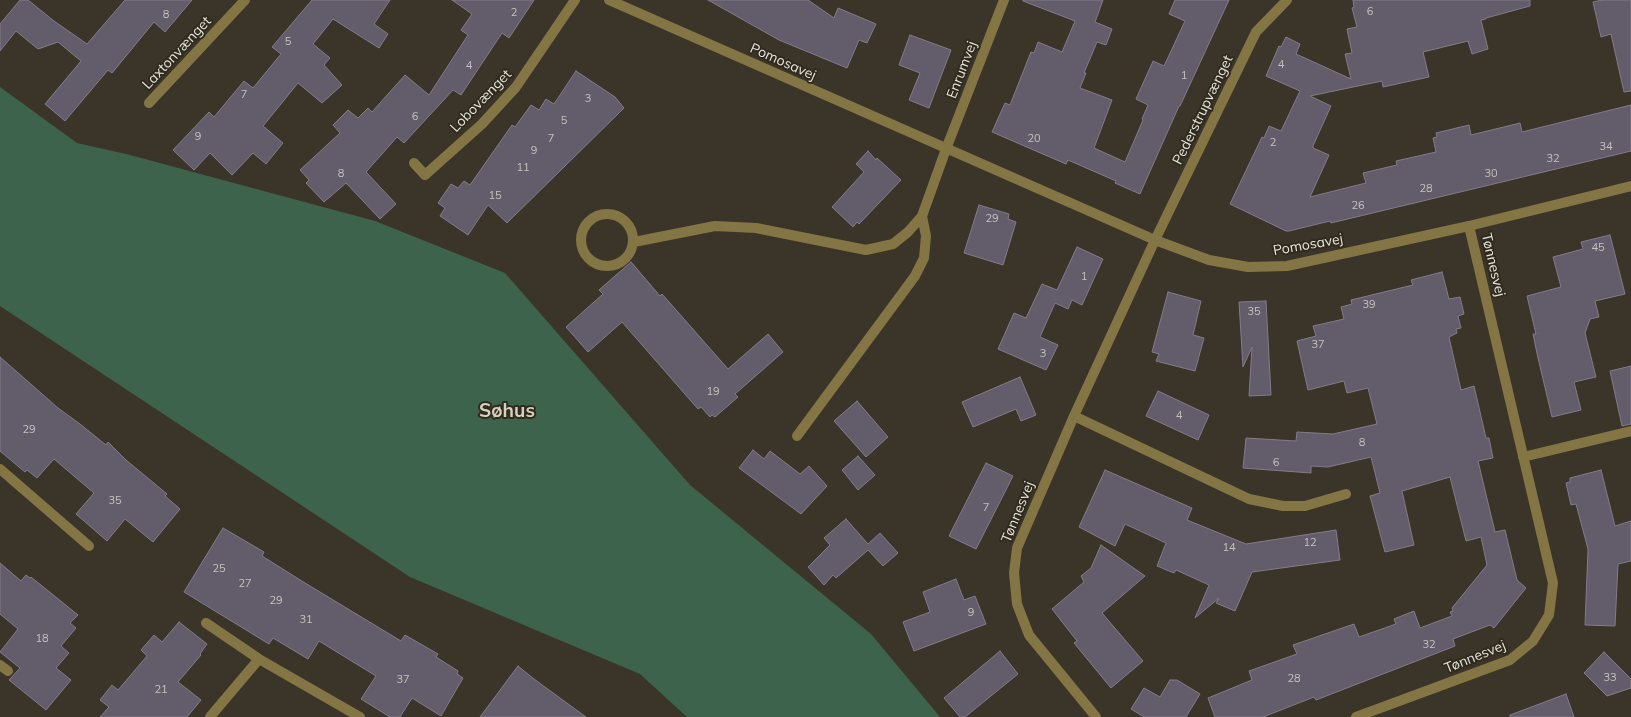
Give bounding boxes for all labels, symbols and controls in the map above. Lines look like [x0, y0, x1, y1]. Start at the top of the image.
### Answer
house number: 6 [1367, 5, 1373, 19]
house number: 2 [511, 6, 517, 20]
house number: 8 [163, 8, 169, 22]
street label: Laxtonvænget [139, 13, 215, 93]
house number: 5 [285, 35, 291, 49]
street label: Enrumvej [943, 39, 981, 101]
street label: Pomosavej [747, 40, 819, 84]
street label: Pederstrupvænget [1169, 53, 1237, 167]
house number: 4 [1278, 58, 1284, 72]
house number: 4 [466, 59, 472, 73]
street label: Lobovænget [447, 66, 515, 136]
house number: 1 [1181, 69, 1187, 83]
house number: 7 [241, 88, 247, 102]
house number: 3 [585, 92, 591, 106]
house number: 6 [412, 110, 418, 124]
house number: 5 [561, 114, 567, 128]
house number: 9 [195, 130, 201, 144]
house number: 7 [548, 132, 554, 146]
house number: 20 [1027, 132, 1041, 146]
house number: 2 [1270, 136, 1276, 150]
house number: 34 [1599, 140, 1613, 154]
house number: 9 [531, 144, 537, 158]
house number: 32 [1546, 152, 1560, 166]
house number: 11 [516, 161, 530, 175]
house number: 8 [338, 167, 344, 181]
house number: 30 [1484, 167, 1498, 181]
house number: 28 [1419, 182, 1433, 196]
house number: 15 [488, 189, 502, 203]
house number: 26 [1351, 199, 1365, 213]
house number: 29 [985, 212, 999, 226]
street label: Pomosavej [1272, 231, 1344, 259]
street label: Tønnesvej [1478, 232, 1508, 298]
house number: 45 [1591, 241, 1605, 255]
house number: 1 [1081, 270, 1087, 284]
house number: 39 [1362, 298, 1376, 312]
house number: 35 [1247, 305, 1261, 319]
house number: 37 [1311, 338, 1325, 352]
house number: 3 [1040, 347, 1046, 361]
house number: 19 [706, 385, 720, 399]
district label: Søhus [479, 400, 535, 422]
house number: 4 [1176, 409, 1182, 423]
house number: 29 [22, 423, 36, 437]
house number: 8 [1359, 436, 1365, 450]
house number: 6 [1273, 456, 1279, 470]
street label: Tønnesvej [998, 479, 1038, 545]
house number: 35 [108, 494, 122, 508]
house number: 7 [983, 501, 989, 515]
house number: 12 [1303, 536, 1317, 550]
house number: 14 [1222, 541, 1236, 555]
house number: 25 [212, 562, 226, 576]
house number: 27 [238, 577, 252, 591]
house number: 29 [269, 594, 283, 608]
house number: 9 [968, 606, 974, 620]
house number: 31 [299, 613, 313, 627]
house number: 18 [35, 632, 49, 646]
street label: Tønnesvej [1442, 637, 1508, 677]
house number: 32 [1422, 638, 1436, 652]
house number: 33 [1603, 671, 1617, 685]
house number: 28 [1287, 672, 1301, 686]
house number: 37 [396, 673, 410, 687]
house number: 21 [154, 683, 168, 697]

